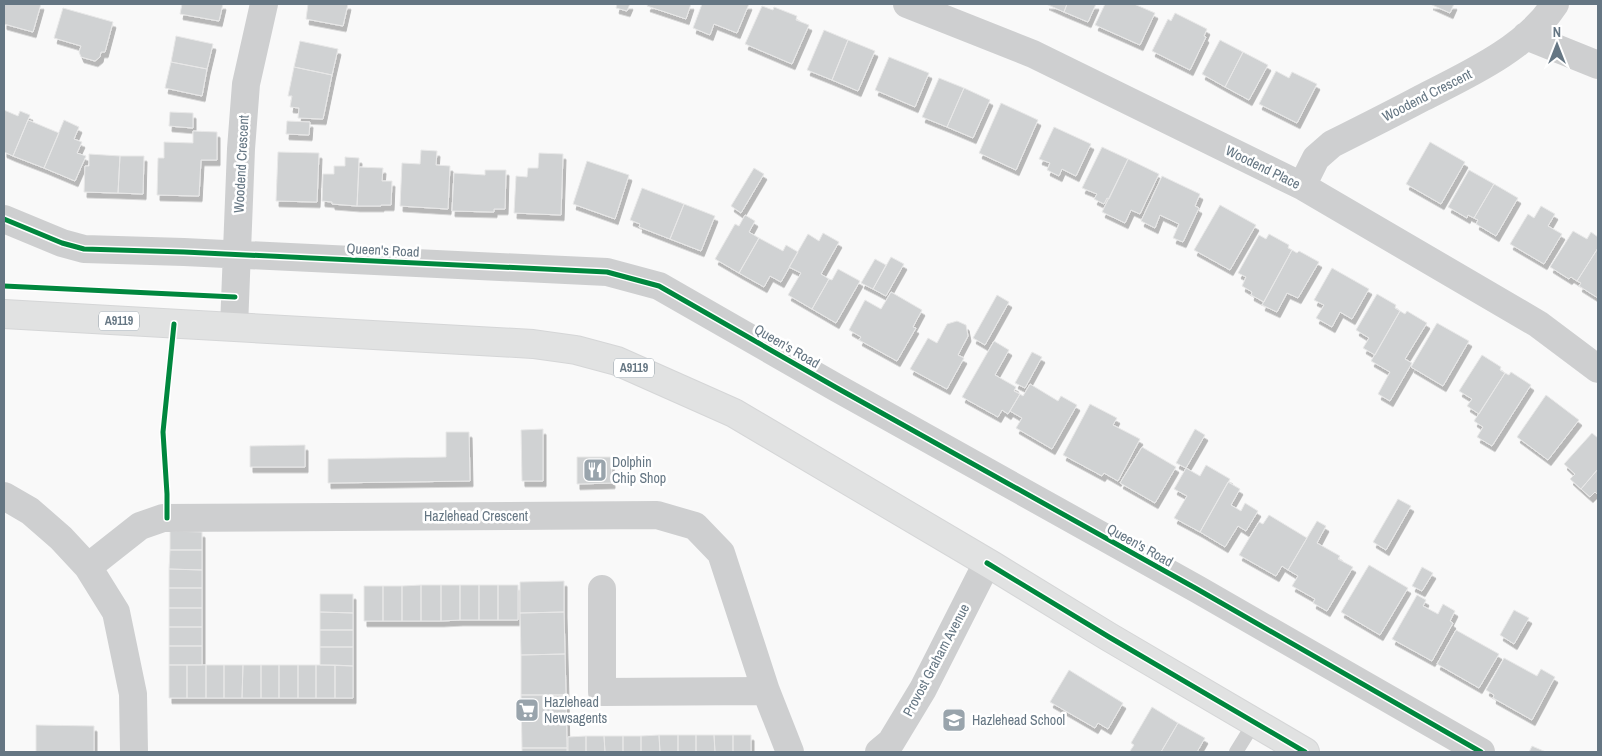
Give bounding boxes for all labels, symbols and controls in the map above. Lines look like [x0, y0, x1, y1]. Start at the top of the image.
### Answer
north arrow [1532, 20, 1582, 70]
text: N [1553, 23, 1561, 41]
street label: Woodend Crescent [1379, 65, 1475, 125]
street label: Woodend Crescent [229, 115, 253, 213]
street label: Woodend Place [1223, 141, 1303, 193]
street label: Queen's Road [346, 239, 420, 261]
road number: A9119 [99, 312, 139, 331]
street label: Queen's Road [751, 320, 823, 372]
road number: A9119 [614, 358, 654, 378]
place label: Dolphin Chip Shop [612, 453, 666, 487]
restaurant icon: Dolphin Chip Shop [582, 457, 608, 483]
street label: Hazlehead Crescent [424, 507, 528, 525]
street label: Queen's Road [1104, 519, 1176, 571]
street label: Provost Graham Avenue [899, 601, 973, 719]
place label: Hazlehead Newsagents [544, 693, 607, 727]
supermarket icon: Hazlehead Newsagents [514, 697, 540, 723]
school or university icon: Hazlehead School [941, 707, 967, 733]
place label: Hazlehead School [972, 711, 1065, 729]

